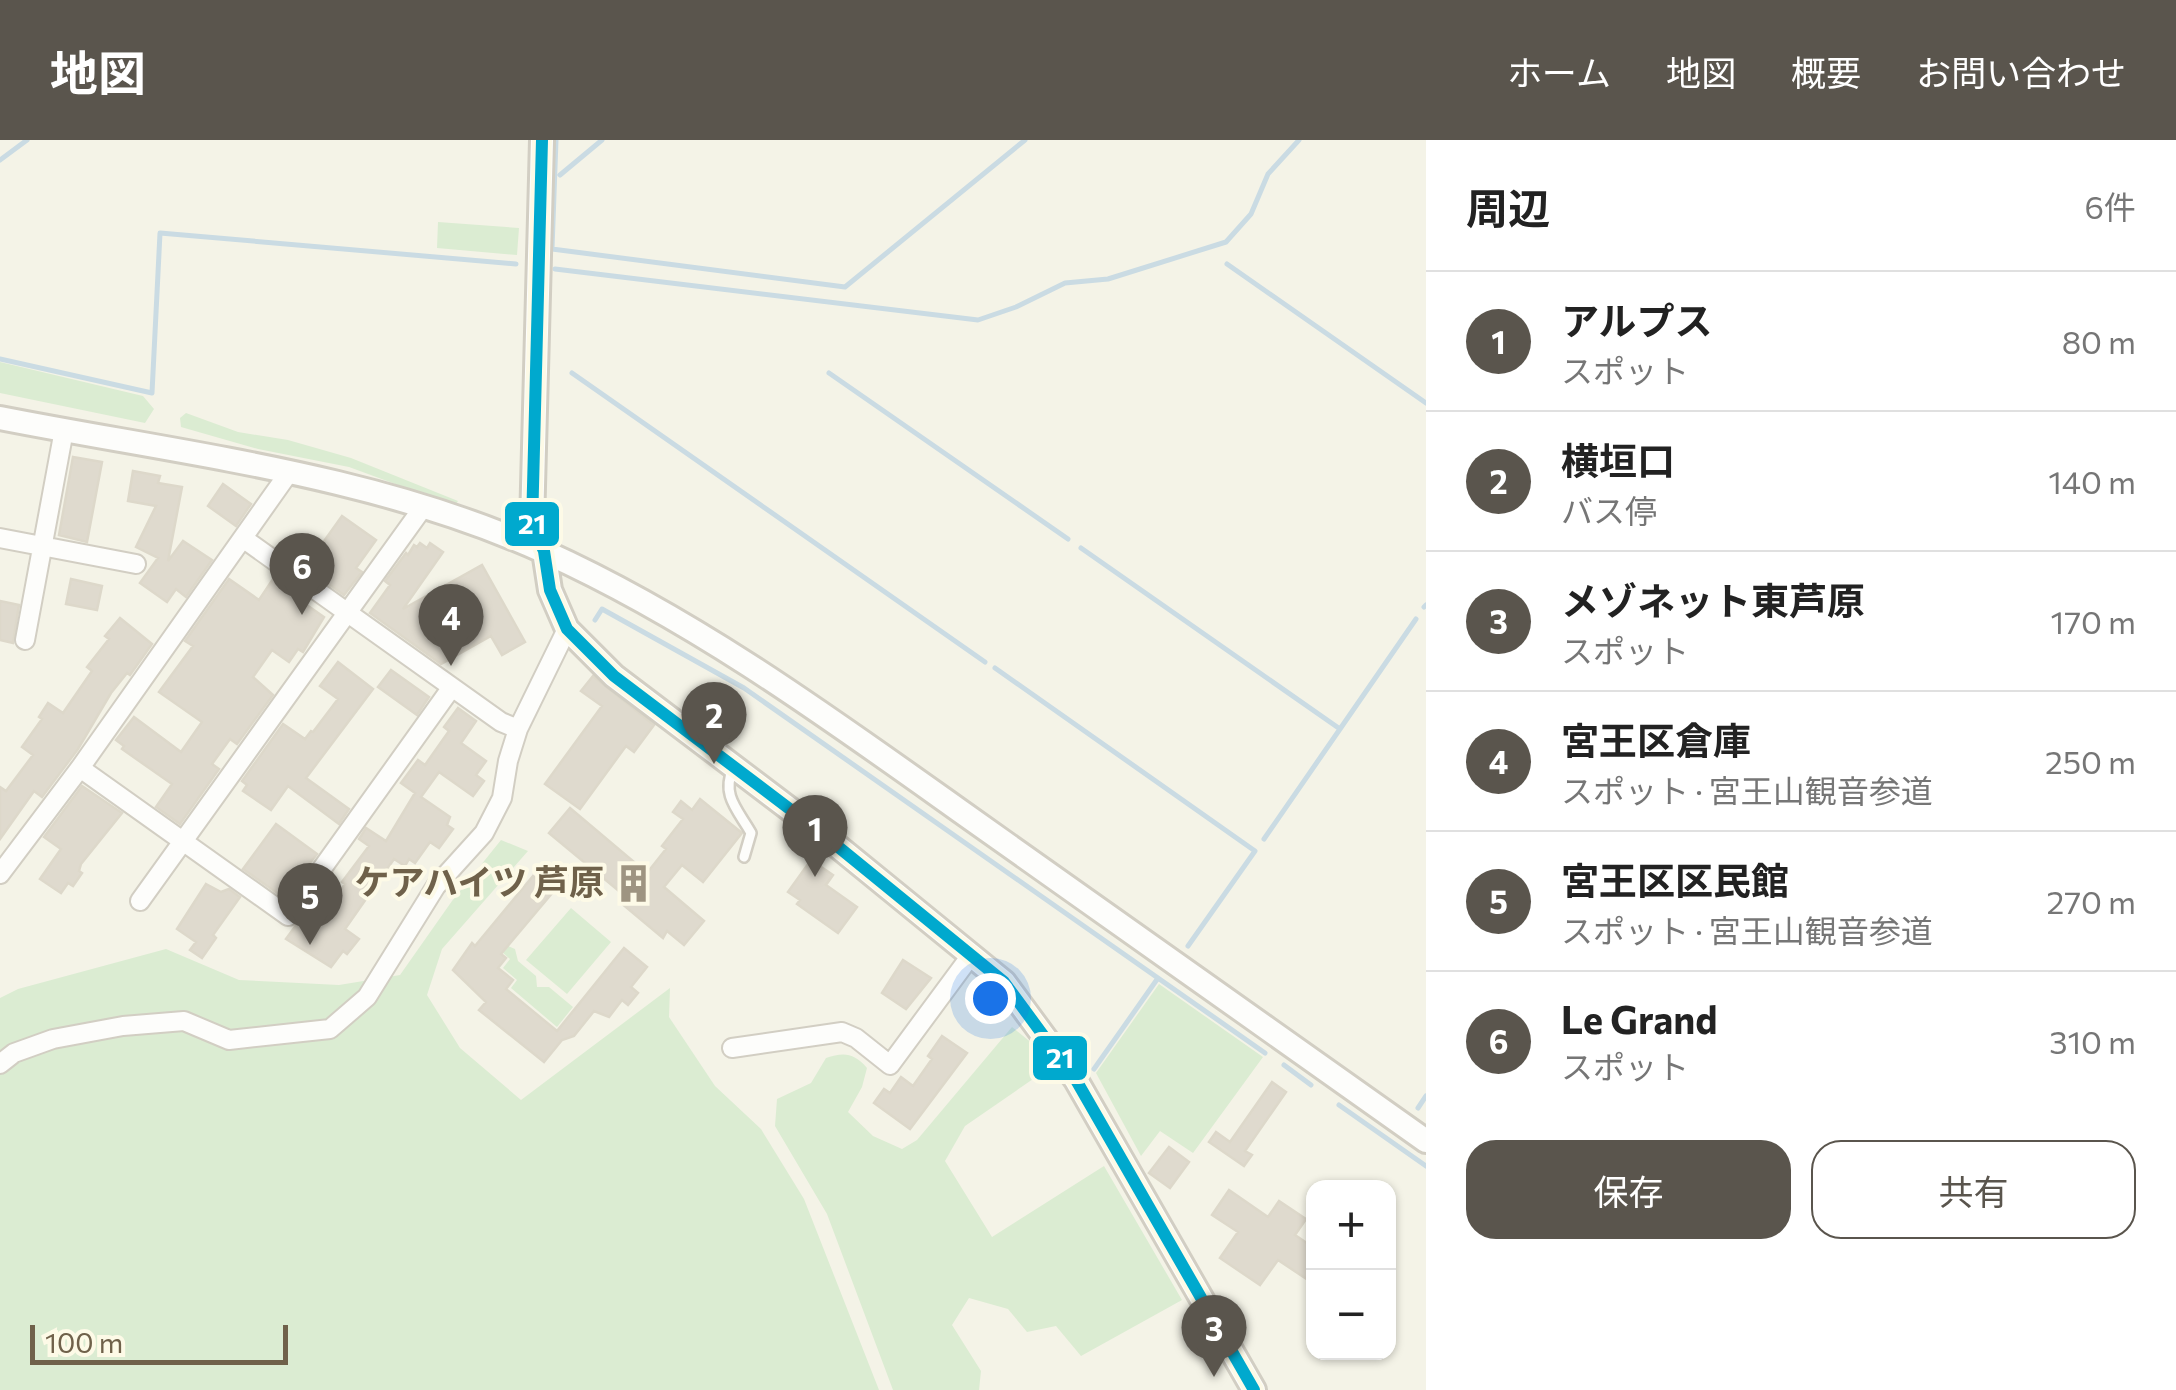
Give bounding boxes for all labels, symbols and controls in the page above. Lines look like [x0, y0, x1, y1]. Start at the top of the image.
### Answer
text: 地図 [50, 42, 146, 101]
text: ホーム [1507, 50, 1611, 93]
text: 地図 [1666, 50, 1736, 93]
text: 概要 [1791, 50, 1861, 93]
text: お問い合わせ [1916, 50, 2126, 93]
text: 周辺 [1466, 181, 1550, 233]
text: 6件 [2085, 186, 2136, 226]
text: アルプス [1561, 296, 1713, 343]
text: 1 [1491, 321, 1506, 361]
text: 80 m [2062, 321, 2136, 361]
text: スポット [1561, 350, 1689, 390]
text: 横垣口 [1561, 436, 1675, 483]
text: 2 [1489, 461, 1508, 501]
text: 140 m [2048, 461, 2136, 501]
text: バス停 [1561, 490, 1657, 530]
line badge: 21 [503, 500, 561, 548]
text: 21 [518, 506, 546, 540]
pin: 6 [270, 532, 334, 615]
text: メゾネット東芦原 [1561, 576, 1865, 623]
pin: 4 [418, 584, 484, 666]
text: 3 [1489, 601, 1508, 641]
text: 170 m [2051, 601, 2136, 641]
text: スポット [1561, 630, 1689, 670]
pin: 2 [682, 682, 746, 764]
text: 宮王区倉庫 [1561, 716, 1751, 763]
text: 4 [1489, 741, 1508, 781]
text: 250 m [2045, 741, 2136, 781]
text: スポット · 宮王山観音参道 [1561, 770, 1933, 810]
pin: 1 [782, 794, 848, 877]
text: 宮王区区民館 [1561, 856, 1789, 903]
place label: ケアハイツ 芦原 [354, 859, 604, 902]
pin: 5 [278, 862, 342, 945]
building icon: ケアハイツ 芦原 [613, 862, 655, 904]
text: 5 [1489, 881, 1508, 921]
text: 270 m [2047, 881, 2136, 921]
text: スポット · 宮王山観音参道 [1561, 910, 1933, 950]
your location [965, 973, 1016, 1024]
text: Le Grand [1561, 995, 1718, 1042]
text: 6 [1489, 1021, 1508, 1061]
text: 310 m [2049, 1021, 2136, 1061]
line badge: 21 [1031, 1034, 1089, 1082]
text: 21 [1046, 1040, 1074, 1074]
text: スポット [1561, 1046, 1689, 1086]
button: 保存 [1466, 1140, 1791, 1239]
button: 共有 [1811, 1140, 2136, 1239]
map controls [1306, 1180, 1396, 1360]
button: + [1306, 1180, 1396, 1270]
button: − [1306, 1270, 1396, 1360]
pin: 3 [1182, 1294, 1246, 1377]
scale bar [30, 1320, 288, 1364]
text: 100 m [45, 1325, 123, 1359]

